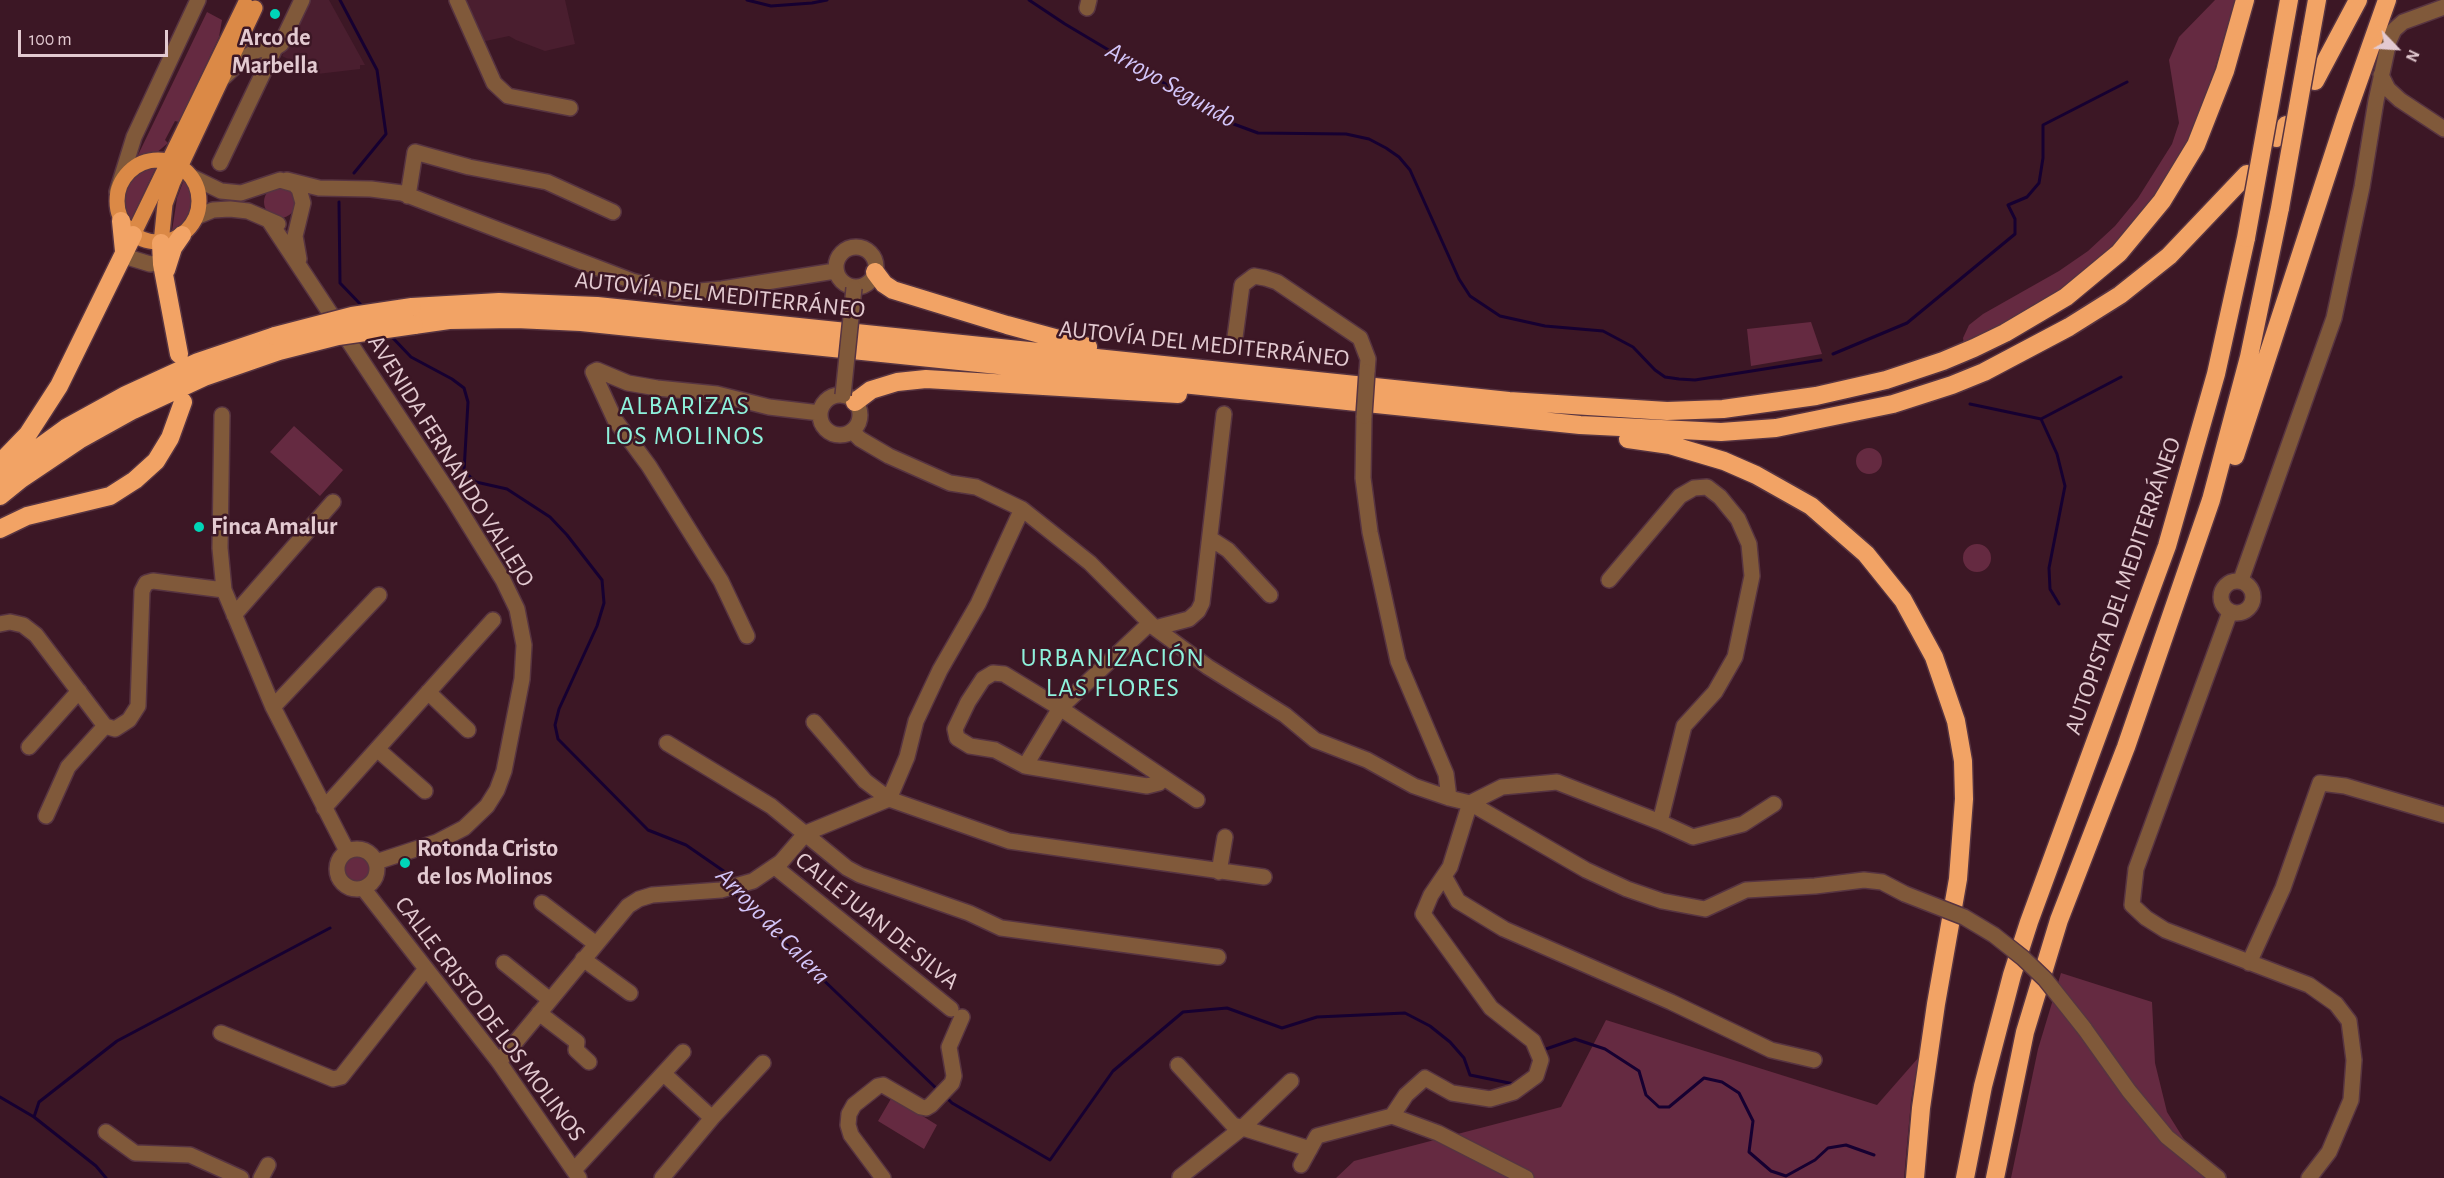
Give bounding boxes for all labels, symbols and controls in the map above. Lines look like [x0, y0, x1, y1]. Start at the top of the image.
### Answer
marker: Arco de Marbella [268, 7, 282, 21]
scale bar [21, 18, 171, 56]
north arrow [2366, 18, 2426, 78]
place label: Arco de Marbella [232, 24, 318, 80]
text: 100 m [29, 31, 72, 49]
water label: Arroyo Segundo [1100, 35, 1242, 135]
text: N [2403, 47, 2422, 64]
street label: AUTOVÍA DEL MEDITERRÁNEO [573, 265, 867, 325]
street label: AUTOVÍA DEL MEDITERRÁNEO [1057, 314, 1351, 374]
street label: AVENIDA FERNANDO VALLEJO [362, 330, 540, 592]
district label: ALBARIZAS LOS MOLINOS [605, 390, 765, 452]
street label: AUTOPISTA DEL MEDITERRÁNEO [2059, 434, 2187, 738]
place label: Finca Amalur [211, 513, 337, 541]
marker: Finca Amalur [192, 520, 206, 534]
district label: URBANIZACIÓN LAS FLORES [1020, 642, 1206, 704]
place label: Rotonda Cristo de los Molinos [417, 835, 558, 891]
street label: CALLE JUAN DE SILVA [789, 846, 965, 996]
marker: Rotonda Cristo de los Molinos [398, 856, 412, 870]
water label: Arroyo de Calera [709, 861, 837, 991]
street label: CALLE CRISTO DE LOS MOLINOS [389, 891, 591, 1147]

